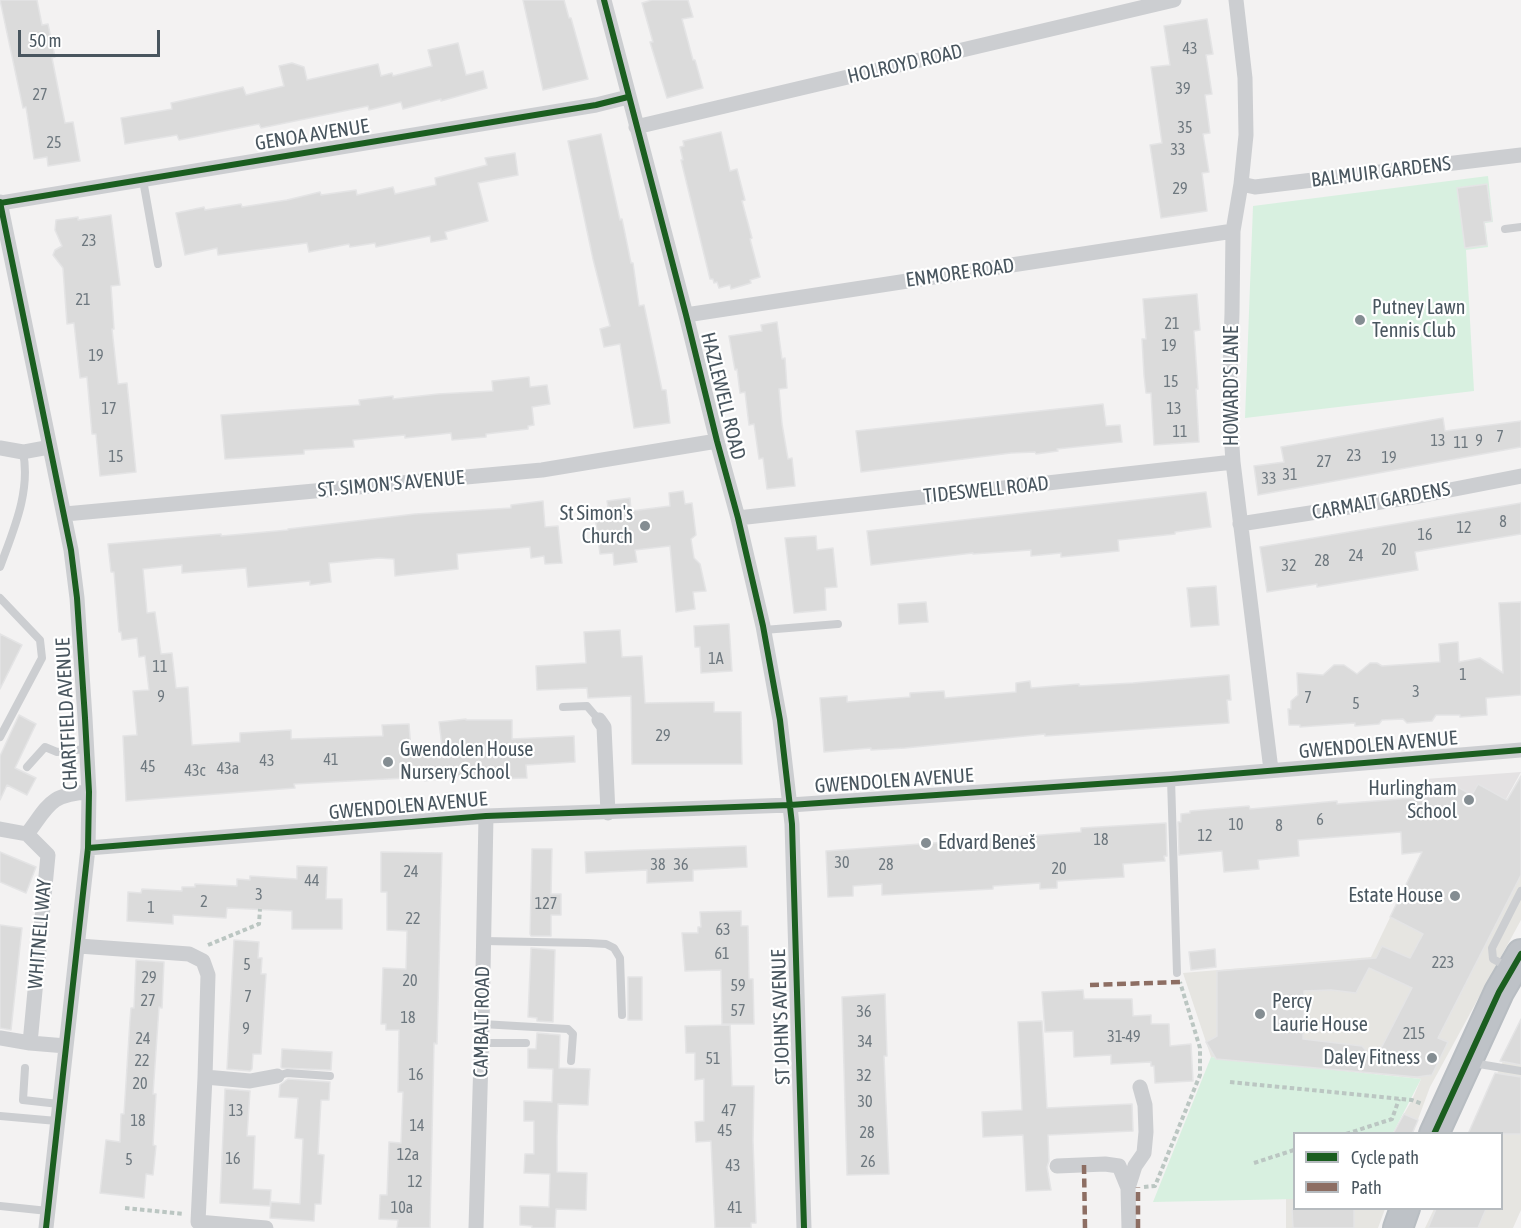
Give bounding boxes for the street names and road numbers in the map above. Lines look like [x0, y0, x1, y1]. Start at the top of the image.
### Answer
street label: HOLROYD ROAD [845, 39, 965, 89]
street label: GENOA AVENUE [253, 114, 371, 156]
street label: BALMUIR GARDENS [1310, 152, 1452, 192]
street label: ENMORE ROAD [904, 254, 1016, 292]
street label: HOWARD'S LANE [1220, 326, 1244, 446]
street label: HAZLEWELL ROAD [696, 330, 750, 462]
street label: ST. SIMON'S AVENUE [317, 466, 465, 502]
street label: TIDESWELL ROAD [922, 471, 1050, 509]
street label: CARMALT GARDENS [1310, 477, 1452, 525]
street label: CHARTFIELD AVENUE [51, 637, 83, 791]
street label: GWENDOLEN AVENUE [1298, 726, 1458, 764]
street label: GWENDOLEN AVENUE [814, 763, 974, 799]
street label: GWENDOLEN AVENUE [328, 787, 488, 825]
street label: WHITNELL WAY [23, 878, 57, 990]
street label: ST JOHN'S AVENUE [767, 949, 795, 1085]
street label: CAMBALT ROAD [469, 966, 495, 1078]

